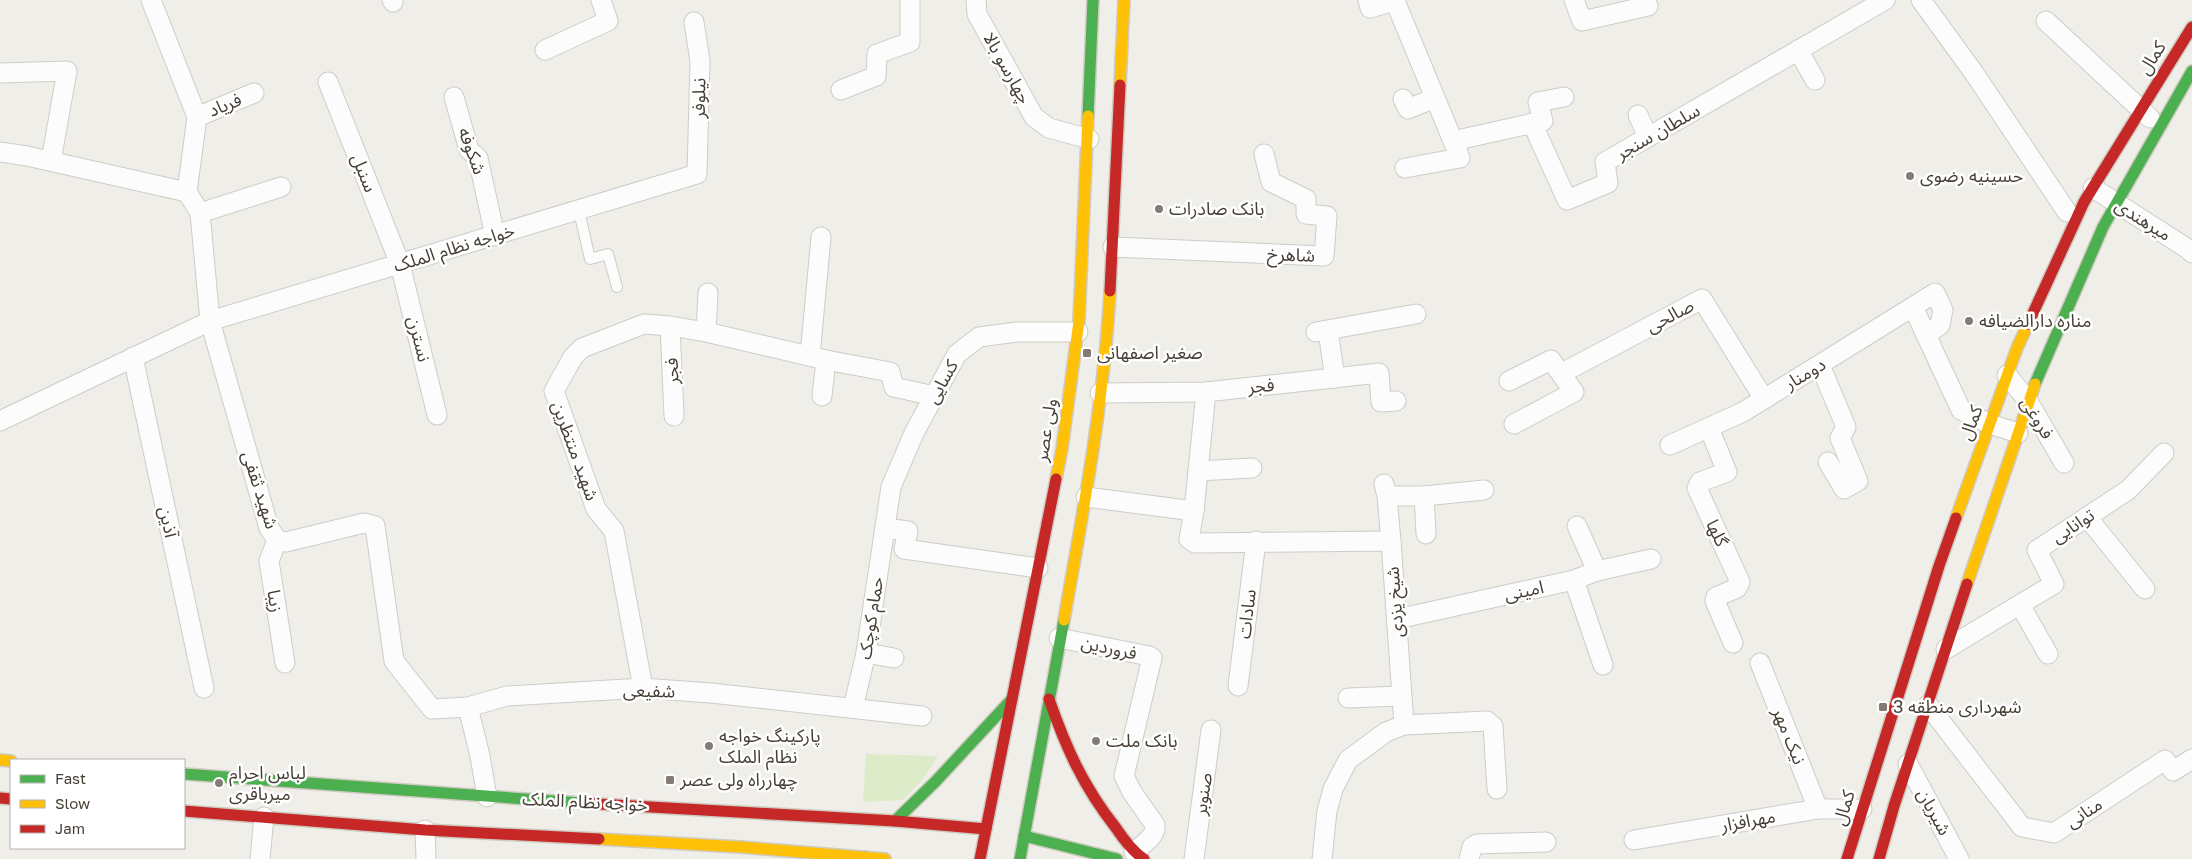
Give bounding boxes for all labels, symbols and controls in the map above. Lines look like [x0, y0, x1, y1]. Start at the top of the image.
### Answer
street label: چهارسو بالا [978, 28, 1037, 108]
street label: کمال [2132, 36, 2171, 79]
street label: نیلوفر [687, 77, 710, 120]
street label: فریاد [205, 88, 245, 122]
street label: سلطان سنجر [1611, 98, 1704, 165]
street label: شکوفه [453, 124, 492, 178]
street label: سنبل [346, 150, 383, 195]
place label: حسینیه رضوی [1920, 164, 2023, 187]
marker: حسینیه رضوی [1904, 170, 1916, 182]
street label: میرهندی [2111, 193, 2176, 246]
place label: بانک صادرات [1169, 197, 1264, 220]
marker: بانک صادرات [1153, 203, 1165, 215]
street label: خواجه نظام الملک [390, 218, 518, 280]
street label: شاهرخ [1266, 242, 1316, 269]
street label: صالحی [1642, 293, 1698, 338]
place label: مناره دارالضیافه [1979, 309, 2091, 332]
street label: نسترن [403, 314, 436, 364]
marker: مناره دارالضیافه [1963, 315, 1975, 327]
place label: صغیر اصفهانی [1097, 341, 1203, 364]
marker: صغیر اصفهانی [1081, 347, 1093, 359]
street label: دومنار [1779, 352, 1830, 395]
street label: کسایی [920, 355, 963, 408]
street label: فجر [660, 357, 683, 386]
street label: فجر [1246, 373, 1275, 398]
street label: فروغی [2016, 392, 2059, 443]
street label: ولی عصر [1029, 397, 1062, 464]
street label: شهید منتظرین [547, 398, 604, 504]
street label: کمال [1954, 402, 1988, 443]
street label: شهید ثقفی [237, 448, 284, 532]
street label: توانایی [2047, 503, 2099, 548]
street label: آذین [154, 504, 183, 540]
street label: گلها [1702, 516, 1734, 550]
street label: شیخ یزدی [1381, 566, 1410, 638]
street label: حمام کوچک [853, 575, 891, 661]
street label: امینی [1502, 575, 1546, 606]
street label: زیبا [262, 588, 289, 614]
street label: سادات [1232, 588, 1260, 640]
street label: فروردین [1079, 630, 1139, 665]
street label: شفیعی [623, 679, 675, 702]
place label: شهرداری منطقه 3 [1893, 695, 2022, 718]
marker: شهرداری منطقه 3 [1877, 701, 1889, 713]
street label: نیک مهر [1767, 703, 1811, 768]
place label: پارکینگ خواجه نظام الملک [719, 724, 821, 771]
place label: بانک ملت [1106, 729, 1178, 751]
marker: بانک ملت [1090, 735, 1102, 747]
marker: پارکینگ خواجه نظام الملک [703, 740, 715, 752]
legend [10, 759, 185, 849]
place label: لباس احرام میرباقری [229, 761, 306, 805]
place label: چهارراه ولی عصر [679, 768, 798, 791]
text: Fast [55, 769, 86, 787]
street label: صنوبر [1188, 771, 1217, 818]
marker: چهارراه ولی عصر [664, 774, 676, 786]
marker: لباس احرام میرباقری [213, 777, 225, 789]
street label: شیریان [1912, 784, 1957, 839]
street label: خواجه نظام الملک [522, 787, 648, 819]
street label: کمال [1827, 787, 1860, 828]
street label: منانی [2061, 792, 2106, 833]
text: Slow [55, 794, 90, 812]
street label: مهرافزار [1718, 804, 1777, 837]
text: Jam [55, 819, 85, 837]

